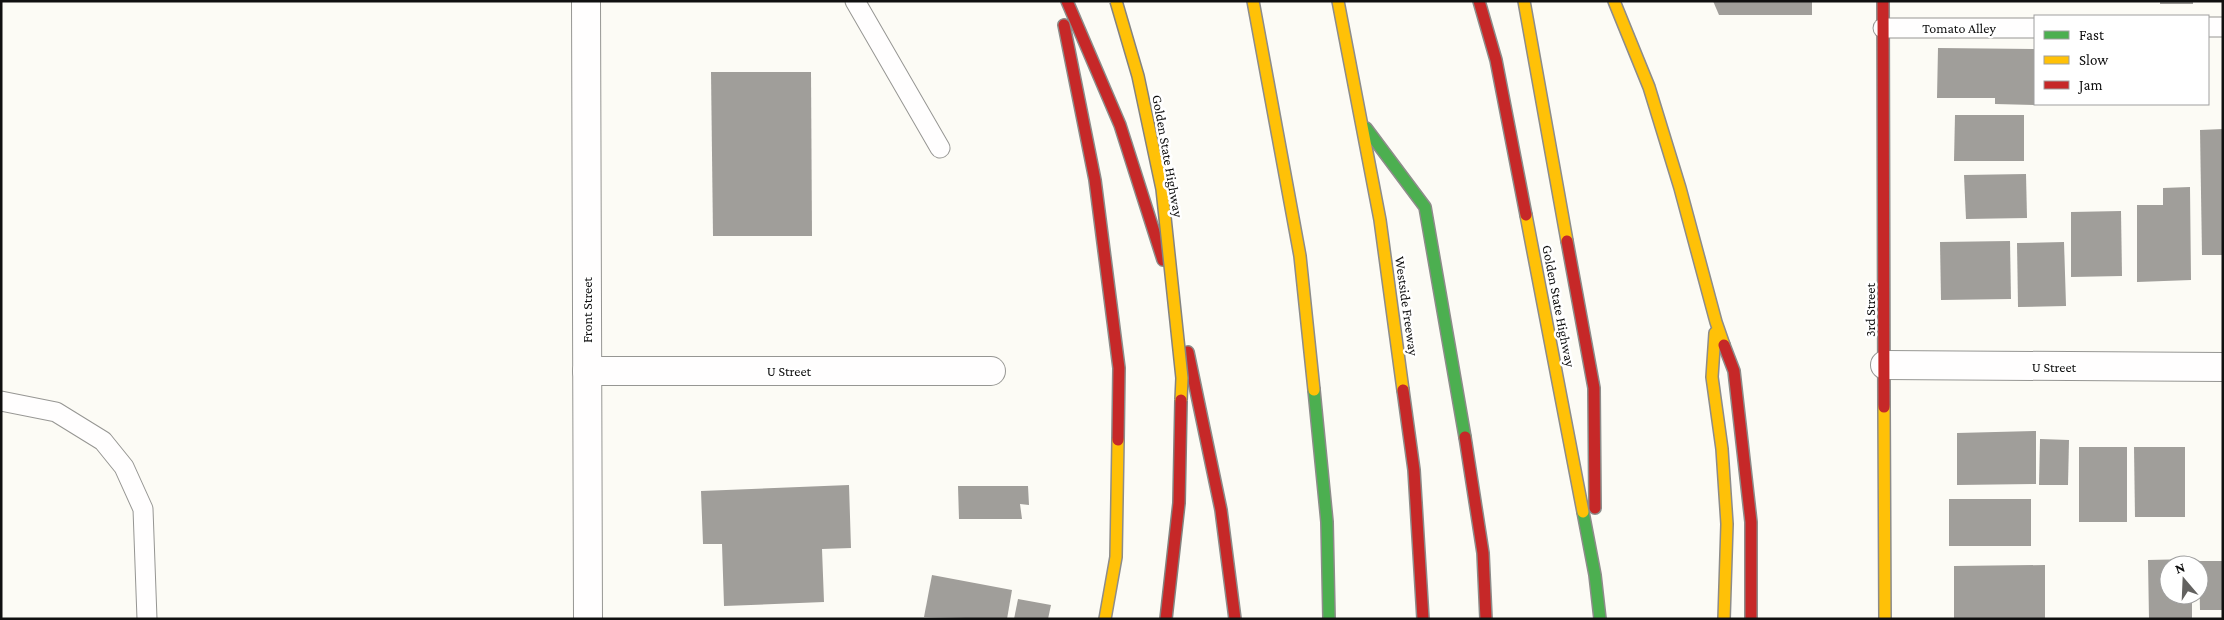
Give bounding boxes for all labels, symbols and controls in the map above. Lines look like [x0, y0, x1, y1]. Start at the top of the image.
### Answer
legend [2034, 15, 2209, 105]
street label: Tomato Alley [1922, 20, 1996, 36]
text: Fast [2079, 27, 2105, 43]
text: Slow [2079, 52, 2109, 68]
text: Jam [2077, 77, 2102, 94]
street label: Golden State Highway [1149, 93, 1187, 219]
street label: Golden State Highway [1539, 243, 1579, 369]
street label: Westside Freeway [1392, 255, 1422, 357]
street label: Front Street [579, 277, 595, 343]
street label: 3rd Street [1862, 283, 1878, 337]
street label: U Street [2032, 359, 2077, 375]
street label: U Street [767, 363, 812, 379]
north arrow [2159, 555, 2209, 605]
text: N [2173, 558, 2187, 577]

